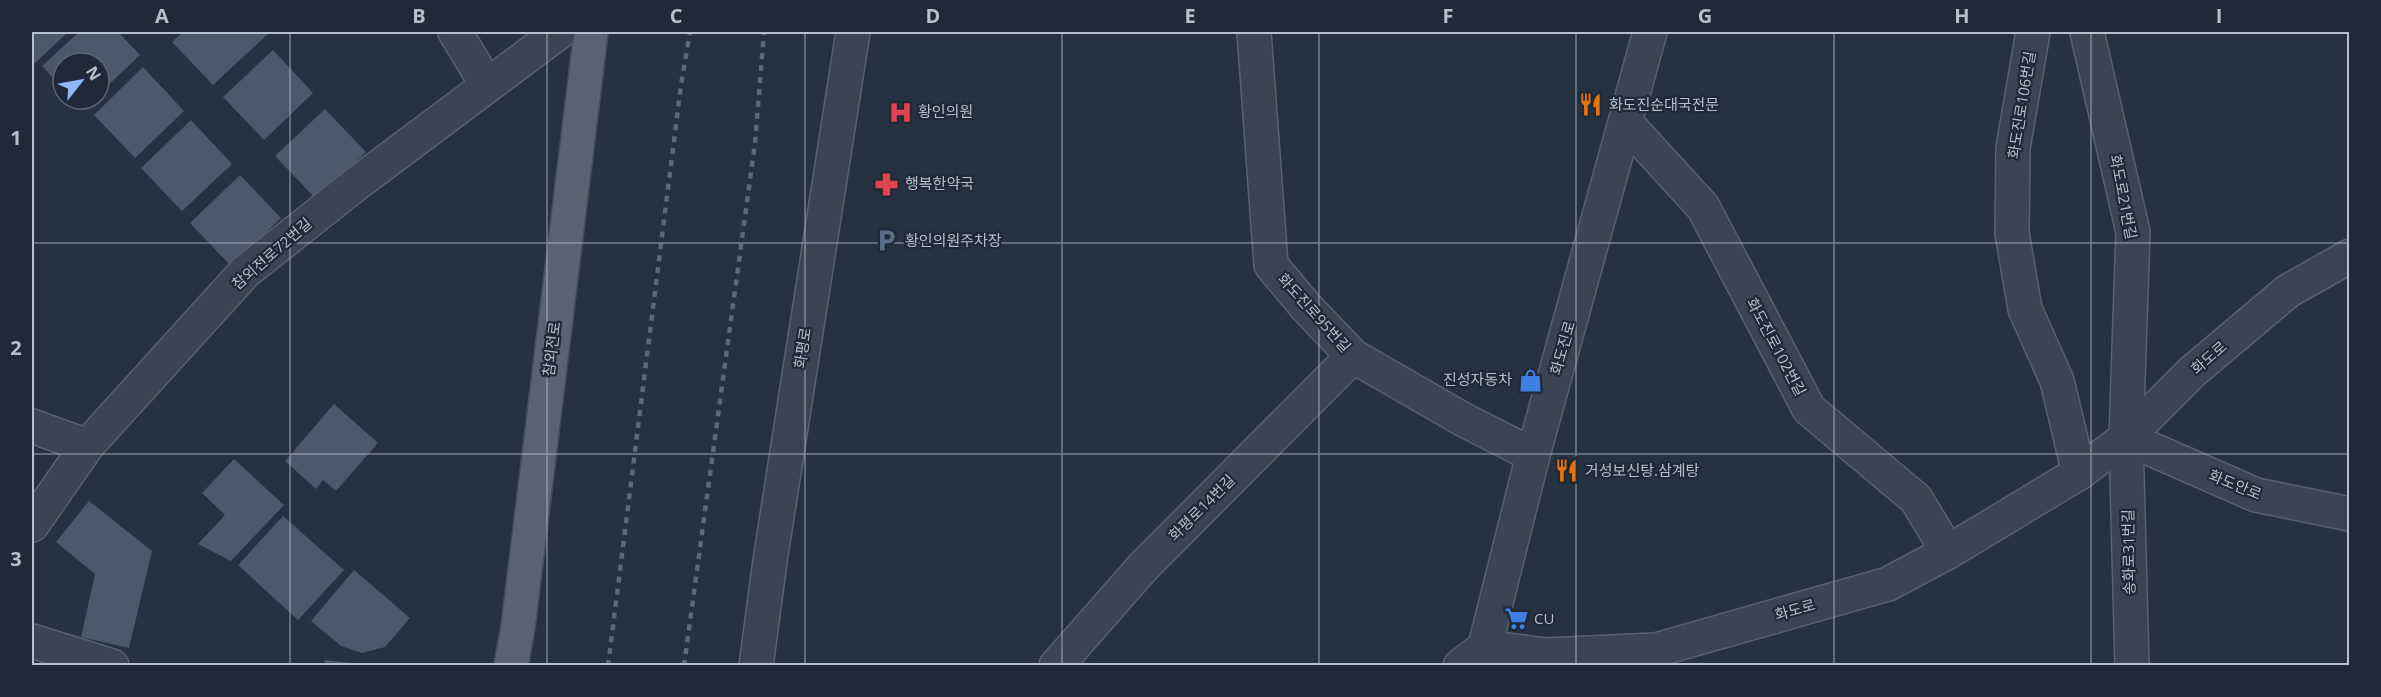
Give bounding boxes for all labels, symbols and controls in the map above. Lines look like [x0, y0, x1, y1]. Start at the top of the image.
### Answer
text: A [155, 2, 169, 29]
text: B [412, 2, 426, 29]
text: C [670, 2, 683, 29]
text: D [926, 2, 940, 29]
text: E [1184, 2, 1196, 29]
text: F [1443, 2, 1453, 29]
text: G [1698, 2, 1712, 29]
text: H [1954, 2, 1970, 29]
text: I [2216, 2, 2222, 29]
street label: 화도진로106번길 [2003, 50, 2039, 160]
north arrow [51, 51, 111, 111]
text: N [81, 62, 107, 85]
restaurant icon: 화도진순대국전문 [1578, 92, 1604, 118]
place label: 화도진순대국전문 [1609, 94, 1719, 114]
hospital icon: 황인의원 [887, 99, 913, 125]
place label: 황인의원 [918, 101, 973, 121]
text: 1 [10, 124, 22, 151]
street label: 화도로21번길 [2106, 153, 2142, 241]
pharmacy icon: 행복한약국 [874, 171, 900, 197]
place label: 행복한약국 [905, 173, 974, 193]
street label: 참외전로72번길 [227, 213, 316, 294]
parking icon: 황인의원주차장 [874, 228, 900, 254]
place label: 황인의원주차장 [905, 230, 1002, 250]
street label: 화도진로95번길 [1274, 268, 1356, 356]
street label: 화도진로102번길 [1743, 294, 1811, 399]
street label: 화도진로 [1545, 318, 1579, 377]
street label: 참외전로 [538, 320, 564, 377]
street label: 화평로 [789, 326, 815, 370]
text: 2 [10, 334, 22, 361]
street label: 화도로 [2186, 336, 2231, 378]
shop icon: 진성자동차 [1517, 367, 1543, 393]
place label: 진성자동차 [1443, 369, 1512, 389]
restaurant icon: 거성보신탕.삼계탕 [1554, 458, 1580, 484]
place label: 거성보신탕.삼계탕 [1585, 460, 1700, 480]
street label: 화도안로 [2206, 464, 2265, 504]
street label: 화평로14번길 [1164, 470, 1239, 545]
street label: 송화로31번길 [2117, 509, 2139, 595]
text: 3 [10, 545, 22, 572]
street label: 화도로 [1772, 594, 1817, 624]
supermarket icon: CU [1503, 606, 1529, 632]
place label: CU [1534, 608, 1554, 628]

